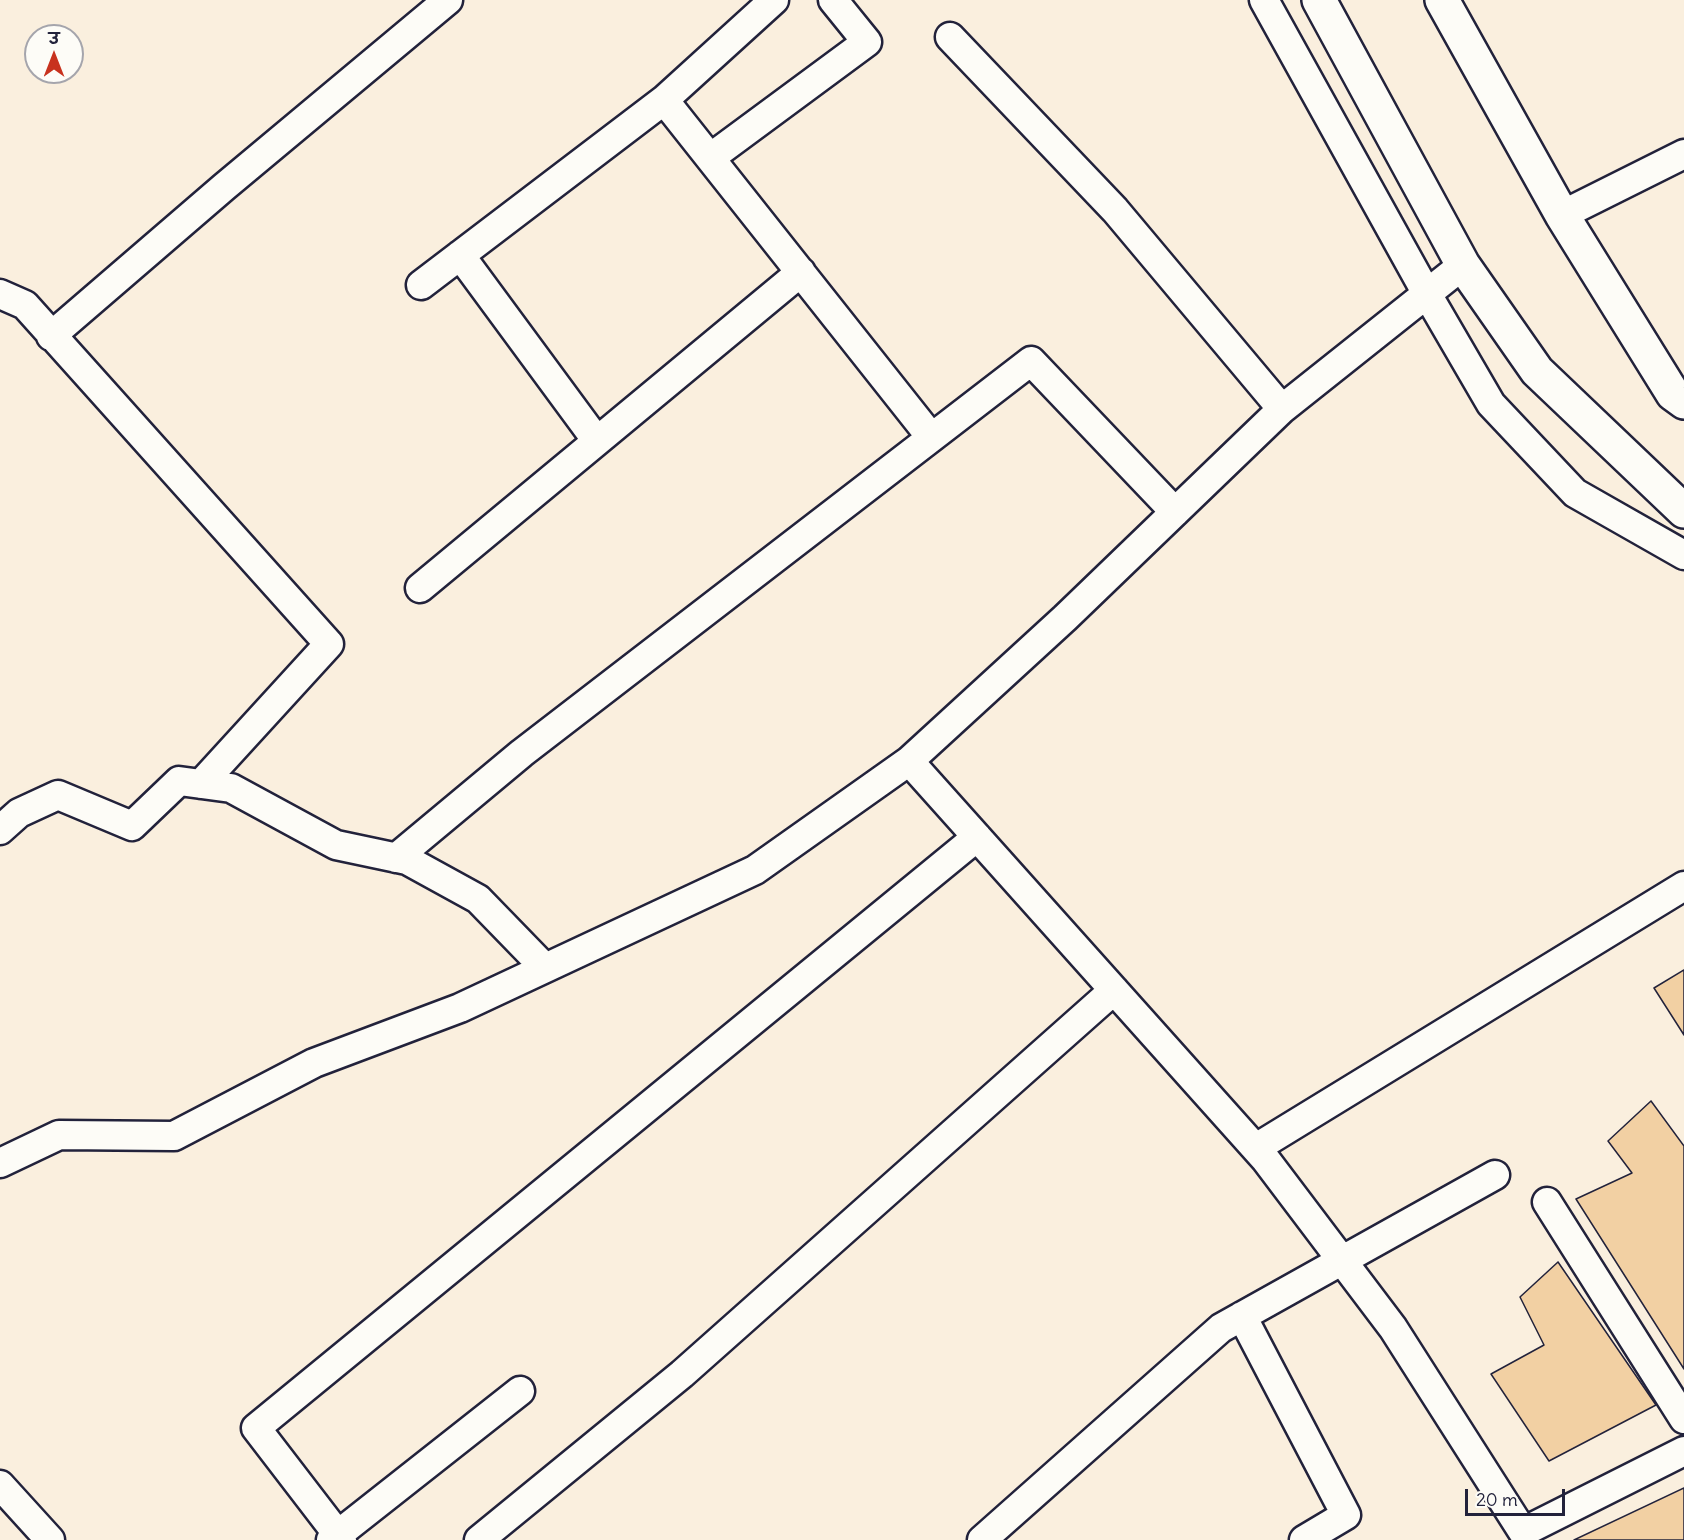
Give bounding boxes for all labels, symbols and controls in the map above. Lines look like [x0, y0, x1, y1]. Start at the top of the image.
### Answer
north arrow [24, 24, 84, 84]
text: उ [49, 28, 59, 48]
scale bar [1468, 1477, 1568, 1515]
text: 20 m [1476, 1488, 1518, 1511]

